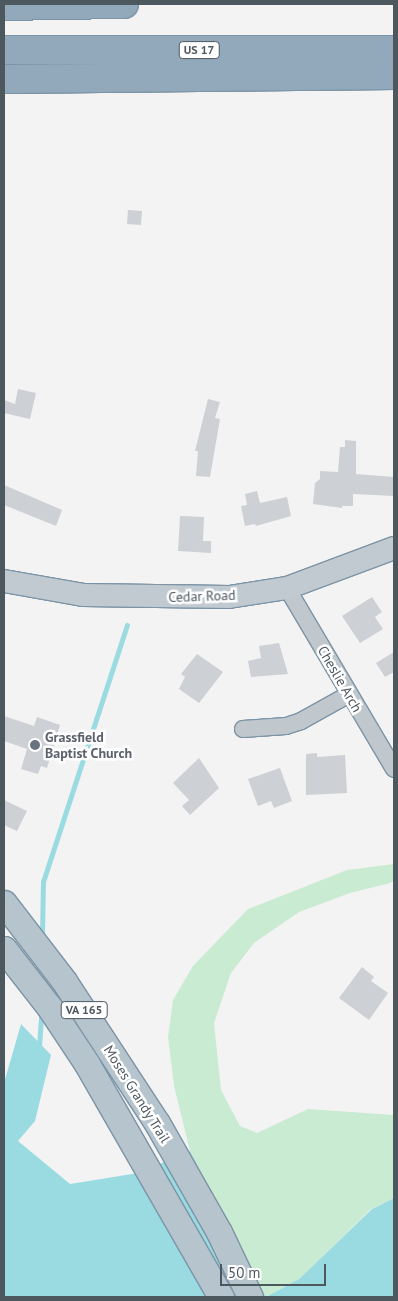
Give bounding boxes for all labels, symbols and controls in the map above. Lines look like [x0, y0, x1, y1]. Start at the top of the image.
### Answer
road number: US 17 [178, 40, 220, 60]
street label: Cedar Road [168, 586, 236, 606]
street label: Cheslie Arch [314, 643, 366, 715]
place label: Grassfield Baptist Church [45, 729, 132, 762]
marker: Grassfield Baptist Church [29, 739, 41, 751]
road number: VA 165 [60, 1000, 108, 1020]
street label: Moses Grandy Trail [100, 1042, 174, 1146]
scale bar [223, 1254, 329, 1286]
text: 50 m [228, 1263, 261, 1282]

